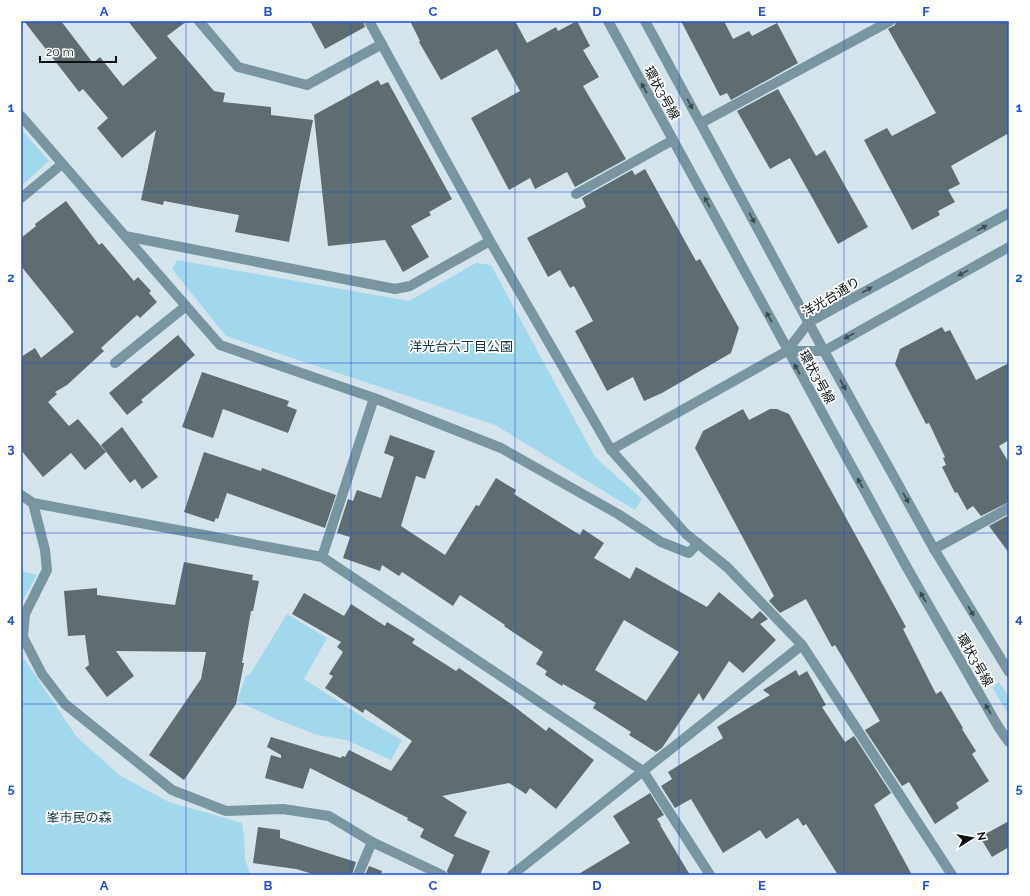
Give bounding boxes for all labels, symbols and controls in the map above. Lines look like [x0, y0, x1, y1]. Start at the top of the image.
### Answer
text: A [100, 4, 109, 19]
text: B [264, 4, 273, 19]
text: C [429, 4, 438, 19]
text: D [592, 4, 602, 19]
text: E [758, 4, 766, 19]
text: F [922, 4, 930, 19]
scale bar [40, 38, 116, 64]
text: 20 m [46, 45, 74, 59]
street label: 環状3号線 [641, 64, 683, 122]
one-way arrow [641, 82, 648, 94]
one-way arrow [687, 98, 694, 110]
text: 1 [8, 100, 15, 115]
text: 1 [1016, 100, 1023, 115]
one-way arrow [703, 197, 710, 208]
one-way arrow [749, 213, 756, 224]
one-way arrow [976, 224, 987, 231]
one-way arrow [957, 269, 969, 276]
text: 2 [7, 270, 15, 285]
text: 2 [1015, 270, 1023, 285]
street label: 洋光台通り [799, 274, 863, 320]
one-way arrow [862, 287, 873, 293]
one-way arrow [765, 311, 772, 322]
one-way arrow [844, 333, 855, 340]
park label: 洋光台六丁目公園 [409, 339, 513, 354]
street label: 環状3号線 [796, 348, 838, 406]
one-way arrow [794, 363, 801, 375]
one-way arrow [840, 379, 846, 391]
text: 3 [7, 441, 15, 456]
text: 3 [1015, 441, 1023, 456]
one-way arrow [857, 477, 863, 489]
one-way arrow [903, 493, 910, 504]
one-way arrow [920, 591, 927, 603]
one-way arrow [968, 605, 975, 617]
text: 4 [7, 611, 15, 626]
text: 4 [1015, 611, 1023, 626]
street label: 環状3号線 [954, 631, 996, 689]
one-way arrow [985, 703, 992, 715]
text: 5 [7, 781, 15, 796]
text: 5 [1015, 781, 1023, 796]
park label: 峯市民の森 [46, 810, 112, 825]
north arrow [952, 818, 992, 858]
text: N [974, 831, 989, 842]
text: A [100, 878, 109, 893]
text: B [264, 878, 273, 893]
text: C [429, 878, 438, 893]
text: D [592, 878, 602, 893]
text: E [758, 878, 766, 893]
text: F [922, 878, 930, 893]

